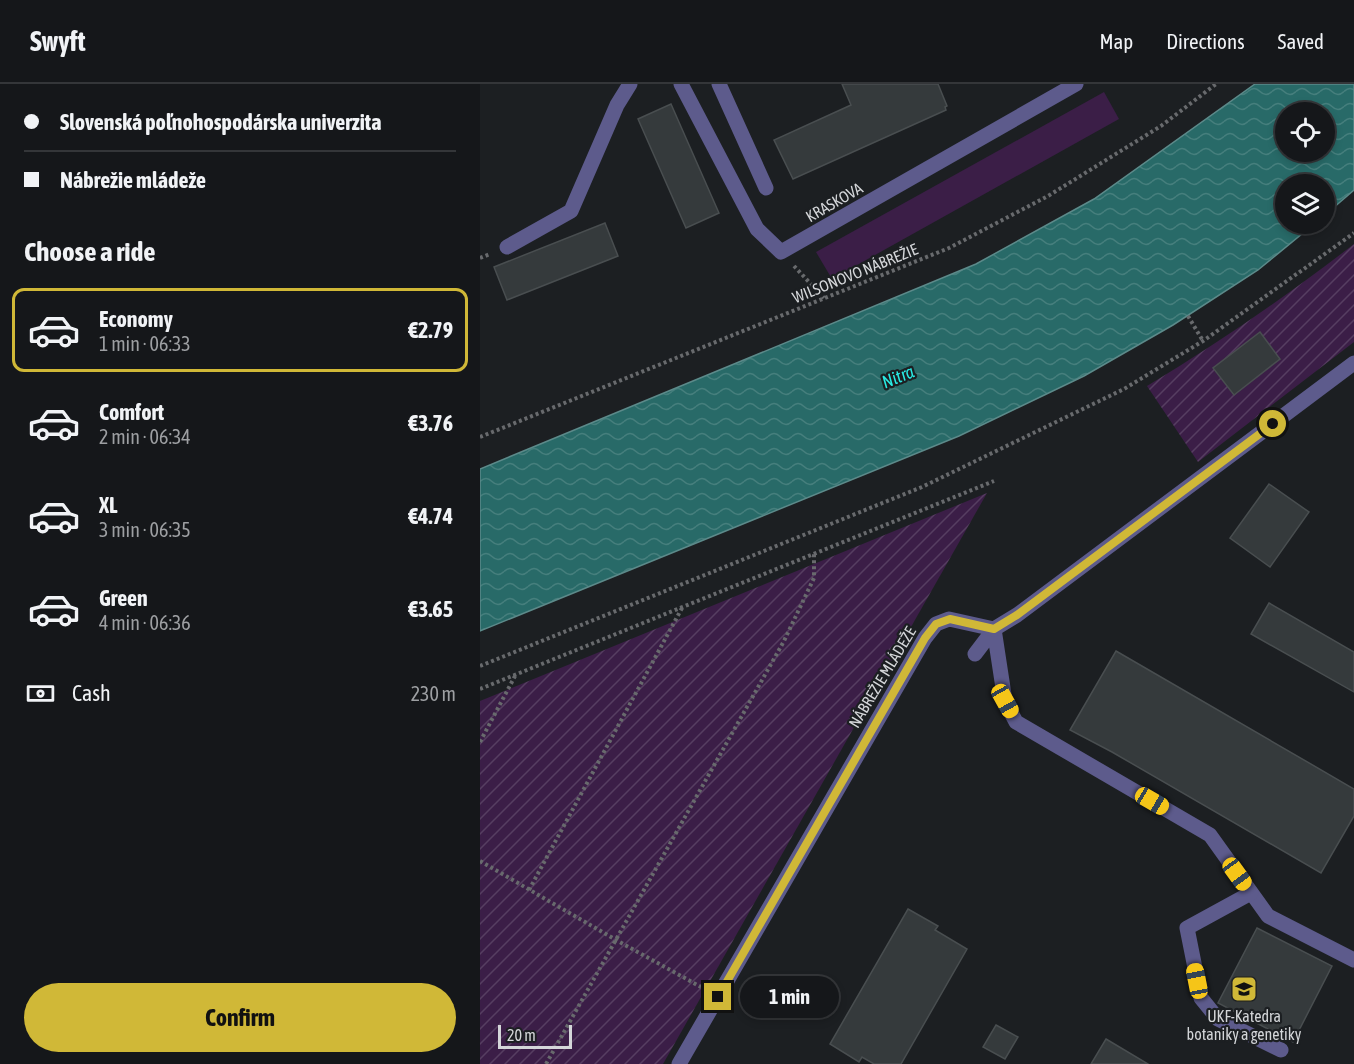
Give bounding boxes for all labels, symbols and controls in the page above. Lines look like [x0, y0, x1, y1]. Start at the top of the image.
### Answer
text: Swyft [30, 25, 86, 57]
text: Map [1099, 29, 1133, 53]
text: Directions [1166, 29, 1245, 53]
text: Saved [1278, 29, 1324, 53]
map controls [1275, 102, 1335, 234]
button: locate [1275, 102, 1335, 162]
text: Slovenská poľnohospodárska univerzita [60, 109, 381, 135]
text: Nábrežie mládeže [60, 167, 206, 193]
button: layers [1275, 174, 1335, 234]
street label: KRASKOVA [803, 179, 866, 225]
text: Choose a ride [24, 236, 156, 267]
street label: WILSONOVO NÁBREŽIE [790, 240, 920, 306]
icon: car [27, 303, 81, 357]
text: Economy [99, 306, 173, 332]
text: €2.79 [408, 317, 453, 343]
text: 1 min · 06:33 [99, 332, 191, 355]
water label: Nitra [879, 360, 918, 392]
icon: car [27, 396, 81, 450]
text: Comfort [99, 399, 164, 425]
text: €3.76 [408, 410, 453, 436]
route start [1259, 410, 1286, 437]
text: 2 min · 06:34 [99, 425, 191, 448]
icon: car [27, 489, 81, 543]
text: XL [99, 492, 117, 518]
text: €4.74 [408, 503, 453, 529]
text: 3 min · 06:35 [99, 518, 191, 541]
icon: car [27, 582, 81, 636]
text: Green [99, 585, 148, 611]
text: €3.65 [408, 596, 453, 622]
text: 4 min · 06:36 [99, 611, 191, 634]
street label: NÁBREŽIE MLÁDEŽE [845, 623, 919, 731]
icon: cash [24, 677, 57, 710]
text: Cash [72, 680, 111, 706]
car [988, 681, 1022, 721]
text: 230 m [411, 682, 456, 705]
car [1132, 784, 1172, 818]
car [1219, 854, 1255, 894]
car [1185, 962, 1209, 1000]
school or university icon: UKF-Katedra botaniky a genetiky [1229, 974, 1259, 1004]
callout: 1 min [739, 976, 838, 1018]
button: Confirm [24, 983, 456, 1052]
route end [704, 983, 731, 1010]
text: 1 min [769, 985, 810, 1008]
place label: UKF-Katedra botaniky a genetiky [1187, 1007, 1302, 1044]
scale bar [498, 1022, 572, 1050]
text: 20 m [507, 1026, 536, 1044]

